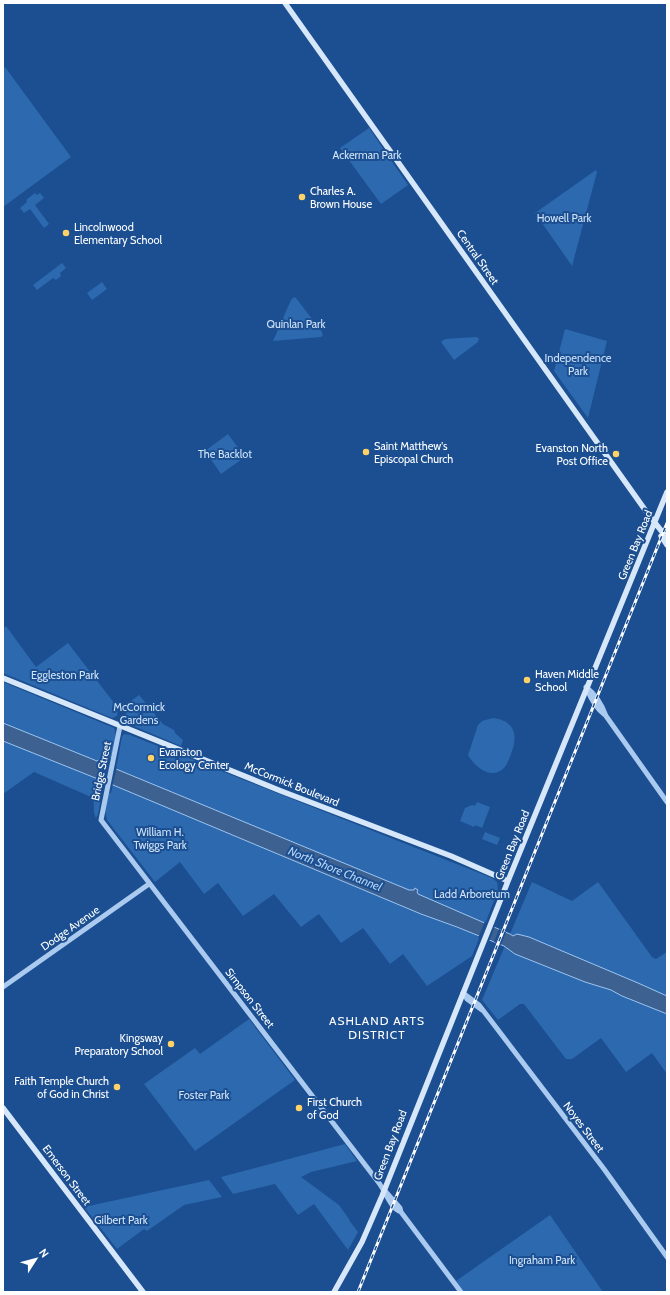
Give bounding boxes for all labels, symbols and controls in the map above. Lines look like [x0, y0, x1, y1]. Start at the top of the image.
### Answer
park label: Ackerman Park [333, 148, 401, 162]
place label: Charles A. Brown House [310, 184, 372, 211]
marker: Charles A. Brown House [297, 192, 307, 202]
park label: Howell Park [537, 211, 591, 225]
place label: Lincolnwood Elementary School [74, 220, 163, 247]
street label: Central Street [454, 227, 502, 287]
marker: Lincolnwood Elementary School [61, 228, 71, 238]
park label: Quinlan Park [267, 317, 326, 331]
park label: Independence Park [545, 351, 612, 378]
place label: Saint Matthew's Episcopal Church [374, 439, 453, 466]
place label: Evanston North Post Office [536, 441, 608, 468]
park label: The Backlot [198, 447, 252, 461]
marker: Saint Matthew's Episcopal Church [361, 447, 371, 457]
marker: Evanston North Post Office [611, 449, 621, 459]
street label: Green Bay Road [615, 508, 655, 582]
place label: Haven Middle School [535, 667, 599, 694]
park label: Eggleston Park [31, 668, 99, 682]
marker: Haven Middle School [522, 675, 532, 685]
park label: McCormick Gardens [113, 700, 165, 727]
street label: Bridge Street [88, 740, 114, 802]
place label: Evanston Ecology Center [159, 745, 230, 772]
marker: Evanston Ecology Center [146, 753, 156, 763]
street label: McCormick Boulevard [243, 759, 341, 809]
street label: Green Bay Road [492, 808, 532, 882]
park label: William H. Twiggs Park [133, 825, 187, 852]
water label: North Shore Channel [286, 843, 384, 894]
park label: Ladd Arboretum [434, 887, 510, 901]
street label: Dodge Avenue [38, 902, 102, 953]
street label: Simpson Street [222, 965, 278, 1031]
district label: ASHLAND ARTS DISTRICT [329, 1013, 425, 1042]
place label: Kingsway Preparatory School [75, 1031, 163, 1058]
marker: Kingsway Preparatory School [166, 1039, 176, 1049]
place label: Faith Temple Church of God in Christ [14, 1074, 109, 1101]
marker: Faith Temple Church of God in Christ [112, 1082, 122, 1092]
park label: Foster Park [179, 1088, 230, 1102]
place label: First Church of God [307, 1095, 362, 1122]
street label: Noyes Street [560, 1099, 608, 1155]
marker: First Church of God [294, 1103, 304, 1113]
street label: Green Bay Road [370, 1108, 410, 1182]
street label: Emerson Street [40, 1142, 95, 1208]
park label: Gilbert Park [94, 1213, 148, 1227]
north arrow [16, 1239, 56, 1279]
text: N [36, 1246, 52, 1260]
park label: Ingraham Park [509, 1253, 575, 1267]

